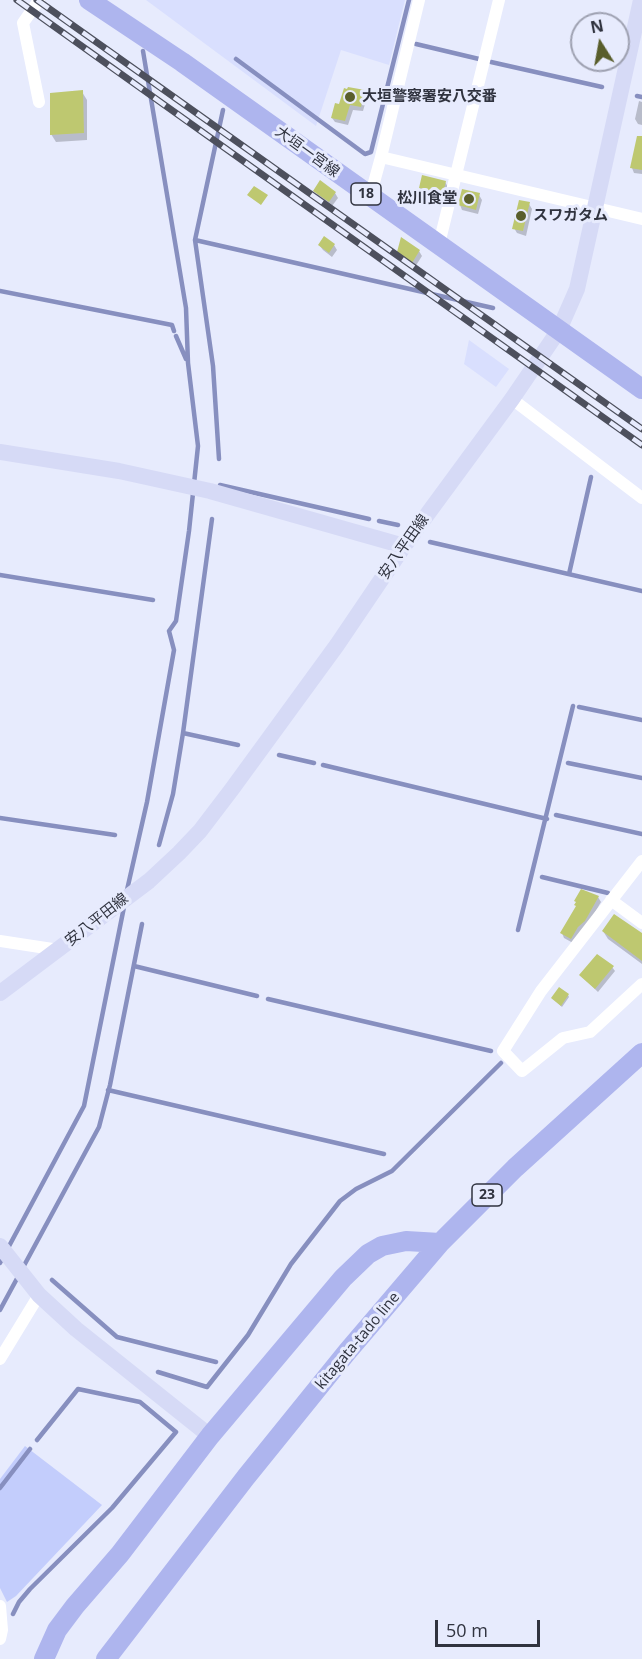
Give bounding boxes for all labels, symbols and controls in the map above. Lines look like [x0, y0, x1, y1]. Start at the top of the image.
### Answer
north arrow [570, 12, 630, 72]
text: N [588, 14, 605, 38]
place label: 大垣警察署安八交番 [362, 88, 497, 106]
marker: 大垣警察署安八交番 [343, 90, 357, 104]
street label: 大垣一宮線 [271, 123, 343, 181]
road number: 18 [351, 183, 381, 205]
place label: 松川食堂 [397, 190, 457, 208]
marker: 松川食堂 [462, 192, 476, 206]
place label: スワガタム [533, 207, 608, 225]
marker: スワガタム [514, 209, 528, 223]
street label: 安八平田線 [375, 511, 433, 583]
street label: 安八平田線 [62, 890, 132, 950]
road number: 23 [472, 1184, 502, 1206]
street label: kitagata-tado line [312, 1289, 404, 1393]
scale bar [438, 1608, 543, 1646]
text: 50 m [446, 1618, 488, 1642]

